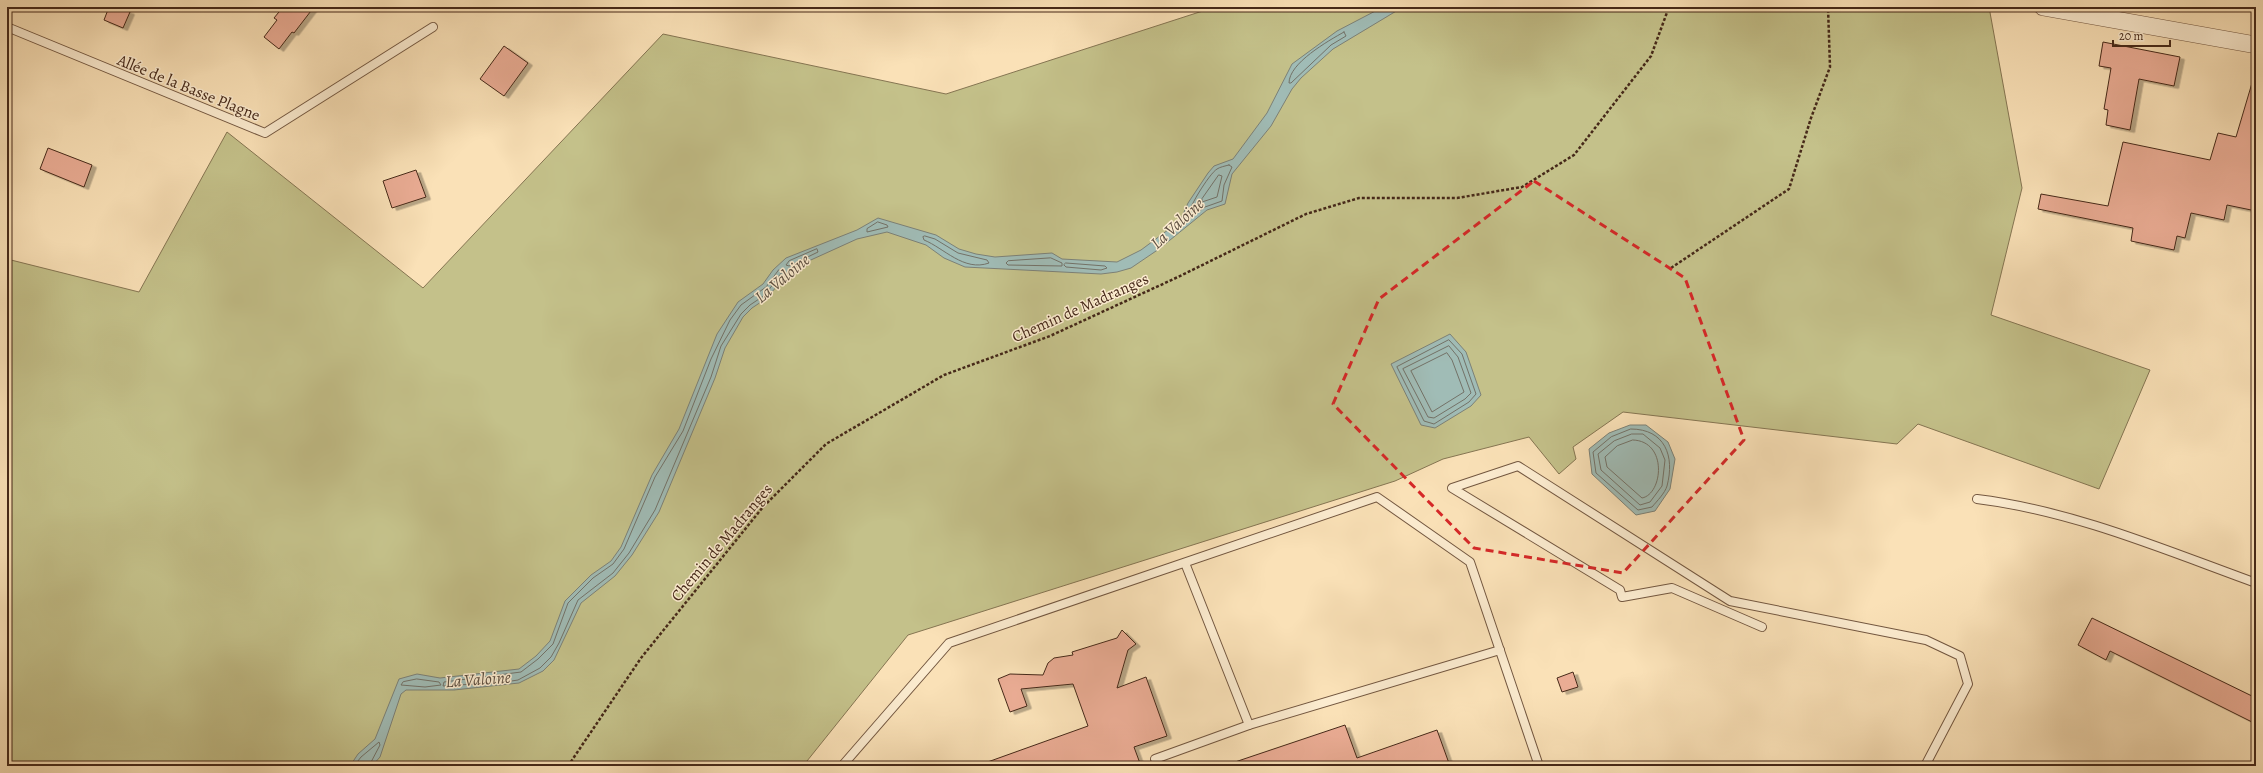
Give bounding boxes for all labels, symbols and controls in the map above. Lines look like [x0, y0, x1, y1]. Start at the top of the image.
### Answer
scale bar [2113, 22, 2170, 48]
text: 20 m [2119, 28, 2143, 44]
street label: Allée de la Basse Plagne [113, 49, 263, 127]
water label: La Valoine [1146, 193, 1209, 254]
water label: La Valoine [750, 248, 815, 308]
street label: Chemin de Madranges [1008, 268, 1152, 348]
street label: Chemin de Madranges [666, 479, 778, 606]
water label: La Valoine [445, 666, 512, 693]

